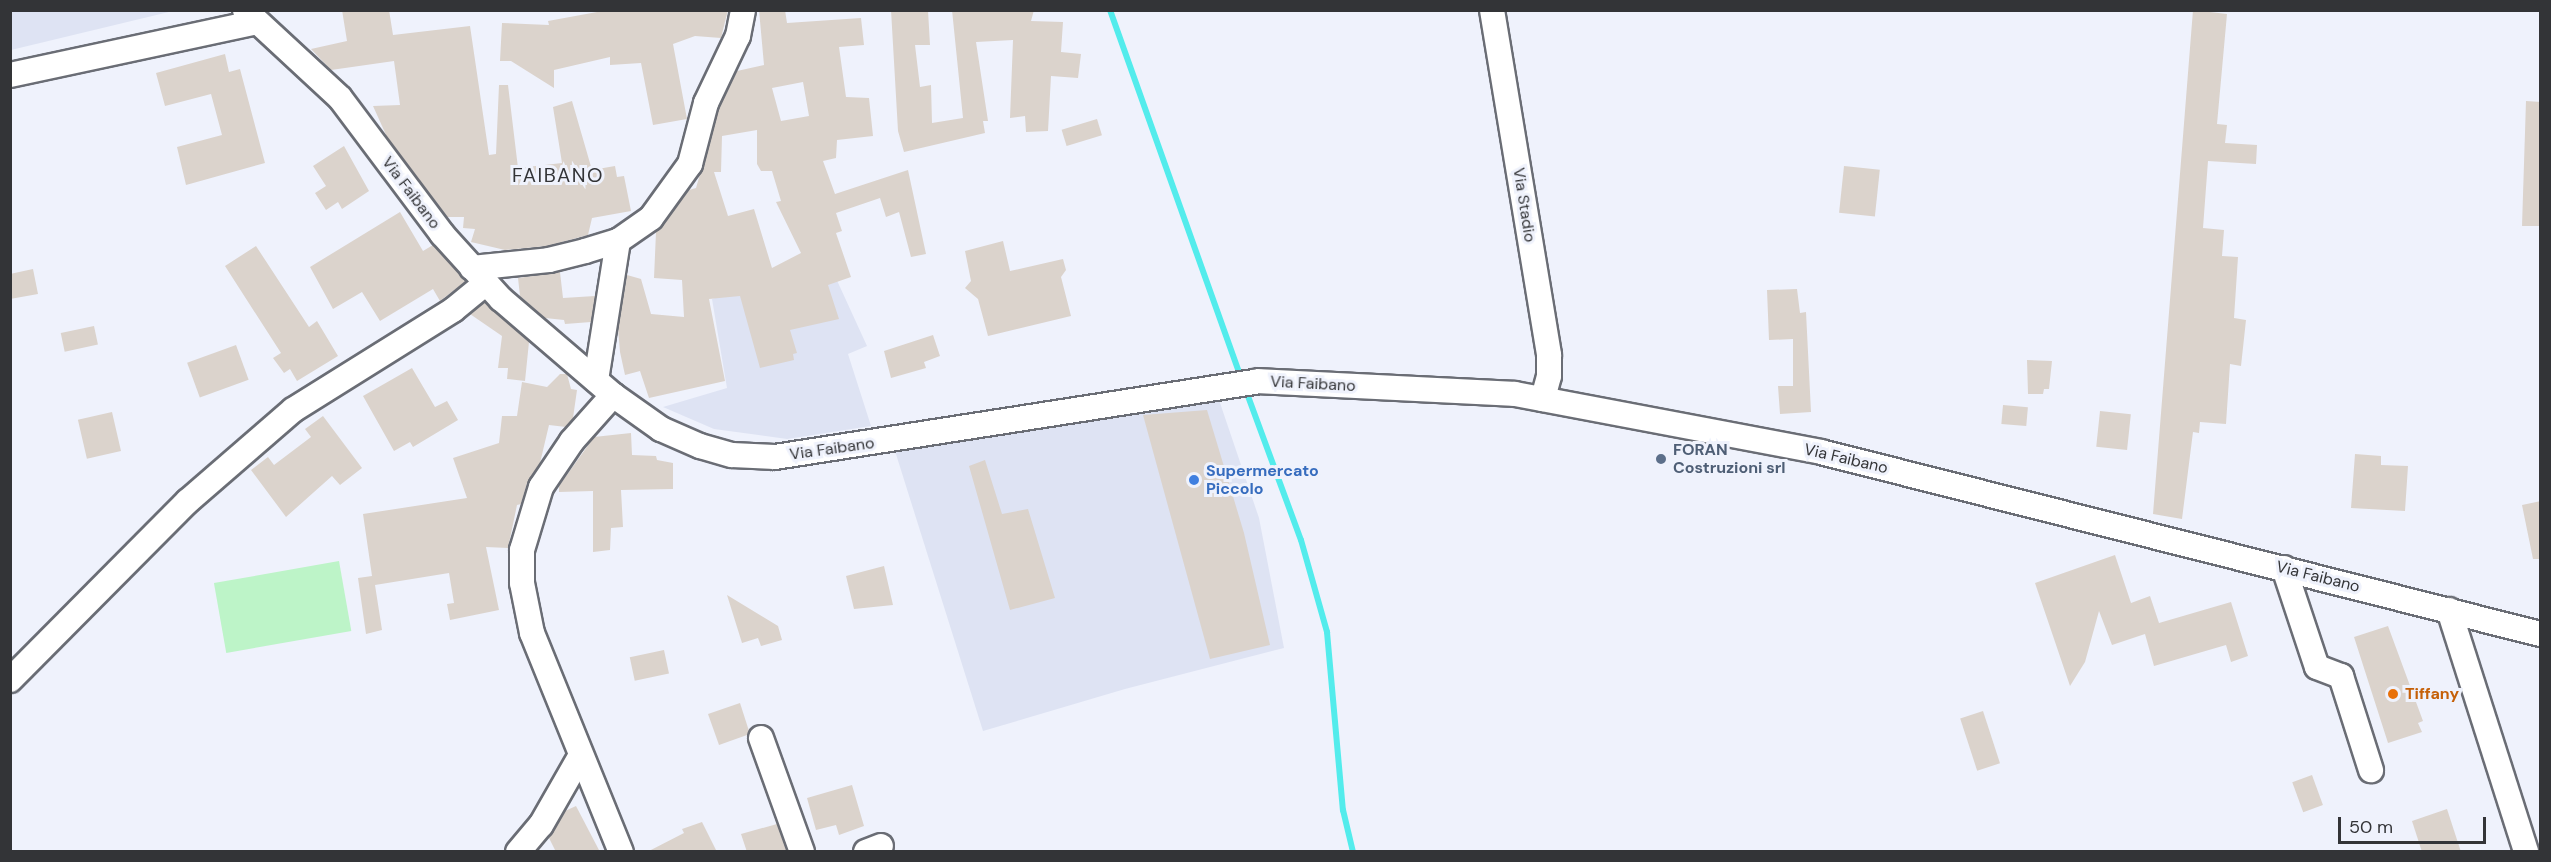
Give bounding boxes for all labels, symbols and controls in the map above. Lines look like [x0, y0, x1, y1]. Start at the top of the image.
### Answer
street label: Via Faibano [378, 153, 444, 233]
district label: FAIBANO [512, 163, 604, 187]
street label: Via Stadio [1509, 166, 1539, 244]
street label: Via Faibano [1270, 372, 1356, 396]
street label: Via Faibano [788, 434, 876, 464]
place label: FORAN Costruzioni srl [1673, 440, 1785, 478]
street label: Via Faibano [1802, 440, 1890, 478]
marker: FORAN Costruzioni srl [1654, 452, 1668, 466]
place label: Supermercato Piccolo [1206, 461, 1319, 499]
marker: Supermercato Piccolo [1187, 473, 1201, 487]
street label: Via Faibano [2274, 557, 2362, 597]
place label: Tiffany [2405, 684, 2459, 704]
marker: Tiffany [2386, 687, 2400, 701]
scale bar [2341, 805, 2490, 843]
text: 50 m [2349, 815, 2393, 839]

